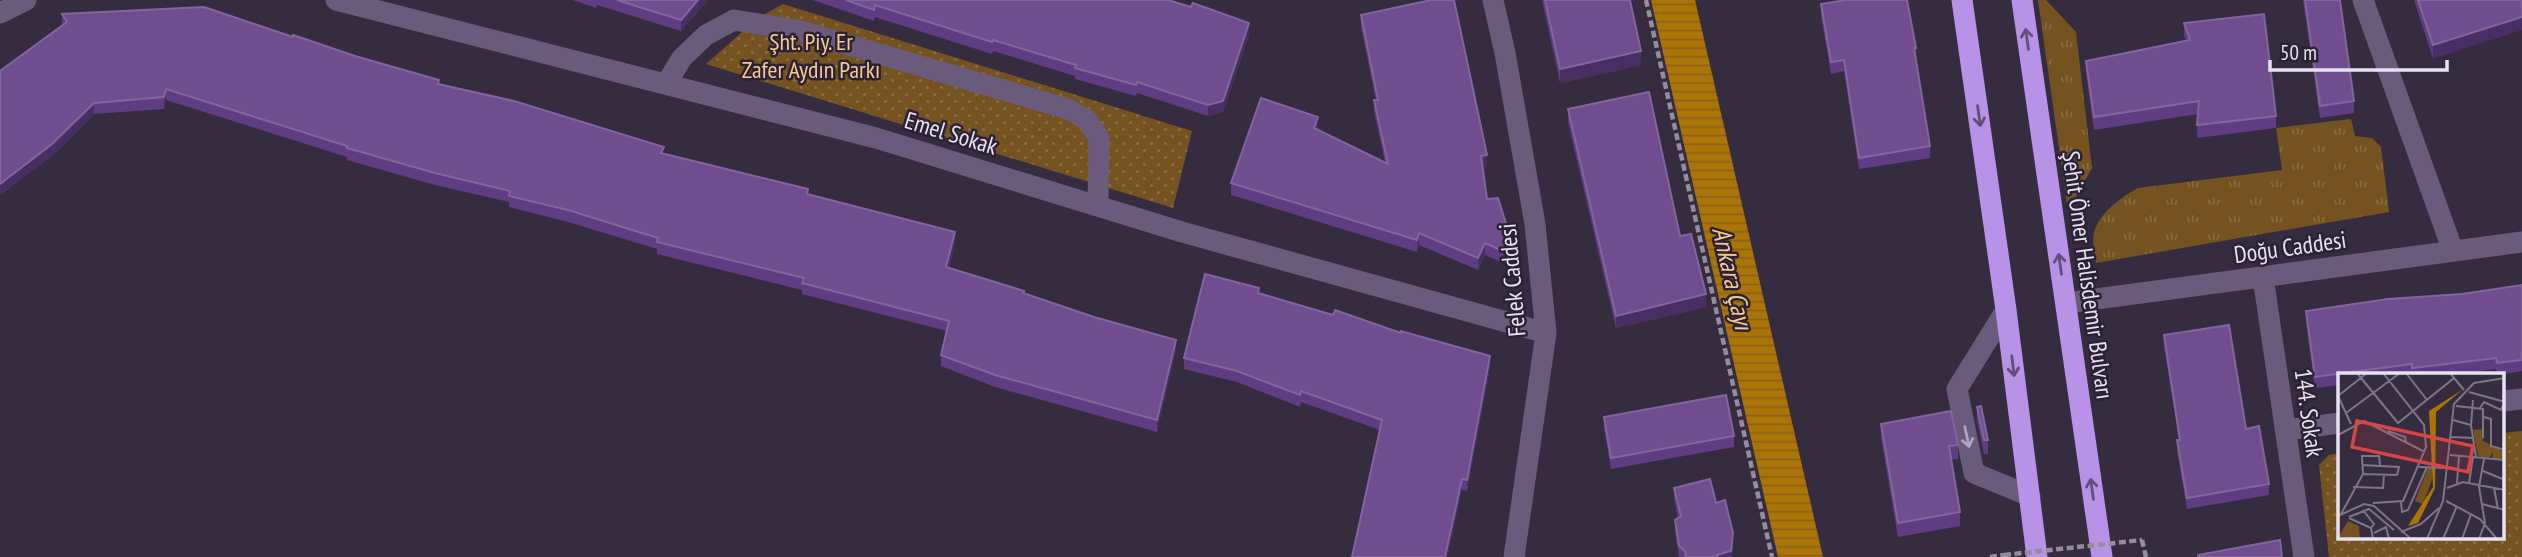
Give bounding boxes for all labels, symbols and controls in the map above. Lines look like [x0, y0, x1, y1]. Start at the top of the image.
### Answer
park label: Şht. Piy. Er Zafer Aydın Parkı [742, 26, 880, 85]
one-way arrow [2021, 28, 2034, 51]
scale bar [2270, 28, 2447, 72]
text: 50 m [2280, 39, 2317, 66]
street label: Emel Sokak [901, 104, 1002, 162]
one-way arrow [1972, 104, 1985, 127]
street label: Şehit Ömer Halisdemir Bulvarı [2055, 149, 2121, 401]
street label: Felek Caddesi [1492, 222, 1532, 338]
water label: Ankara Çayı [1705, 223, 1761, 334]
street label: Doğu Caddesi [2232, 224, 2348, 270]
one-way arrow [2053, 253, 2066, 276]
one-way arrow [2007, 354, 2020, 377]
street label: 144. Sokak [2287, 367, 2331, 460]
inset map [2338, 373, 2504, 540]
one-way arrow [1961, 425, 1974, 448]
one-way arrow [2086, 479, 2099, 501]

